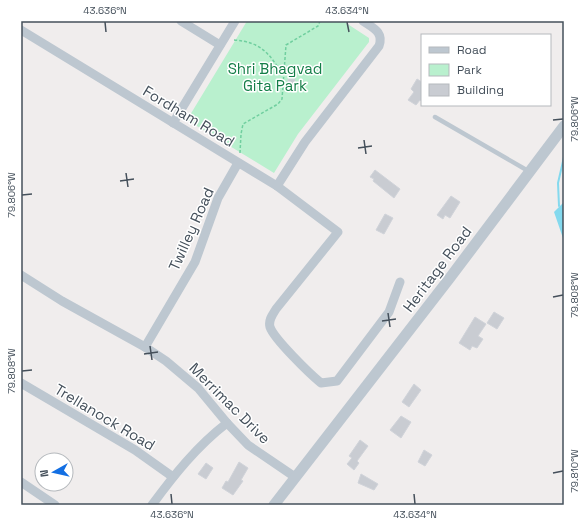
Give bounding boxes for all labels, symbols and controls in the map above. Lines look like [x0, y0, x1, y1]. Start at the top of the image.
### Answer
text: 43.636°N [83, 4, 127, 17]
text: 43.634°N [325, 4, 369, 17]
legend [421, 34, 551, 106]
text: Road [457, 42, 486, 58]
park label: Shri Bhagvad Gita Park [228, 59, 322, 95]
text: Park [457, 62, 482, 78]
street label: Fordham Road [140, 81, 238, 151]
text: Building [457, 82, 504, 98]
text: 79.806°W [568, 96, 581, 142]
text: 79.806°W [5, 172, 18, 218]
street label: Twilley Road [164, 184, 218, 274]
street label: Heritage Road [399, 222, 475, 316]
text: 79.808°W [568, 272, 581, 318]
text: 79.808°W [5, 348, 18, 394]
street label: Merrimac Drive [185, 358, 275, 448]
street label: Trellanock Road [51, 379, 159, 455]
text: 79.810°W [568, 449, 581, 493]
north arrow [34, 452, 74, 492]
text: N [37, 469, 52, 478]
text: 43.636°N [150, 508, 194, 521]
text: 43.634°N [393, 508, 437, 521]

